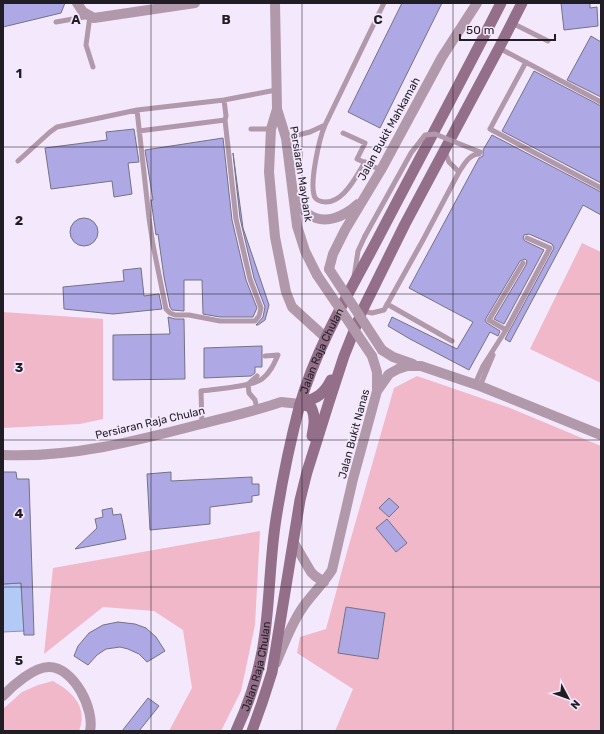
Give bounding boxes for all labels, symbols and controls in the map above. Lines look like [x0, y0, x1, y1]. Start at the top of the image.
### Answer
text: A [71, 12, 81, 27]
text: B [221, 12, 231, 27]
text: C [373, 12, 383, 27]
scale bar [460, 16, 555, 42]
text: 50 m [466, 23, 494, 37]
text: 1 [16, 66, 22, 81]
street label: Jalan Bukit Mahkamah [355, 75, 423, 183]
street label: Persiaran Maybank [287, 125, 315, 223]
text: 2 [15, 213, 23, 228]
street label: Jalan Raja Chulan [297, 306, 346, 395]
text: 3 [15, 360, 24, 375]
street label: Jalan Bukit Nanas [336, 387, 372, 480]
street label: Persiaran Raja Chulan [94, 404, 206, 442]
text: 4 [15, 506, 24, 521]
street label: Jalan Raja Chulan [239, 621, 273, 713]
text: 5 [15, 653, 23, 668]
north arrow [548, 678, 588, 718]
text: N [568, 697, 583, 712]

